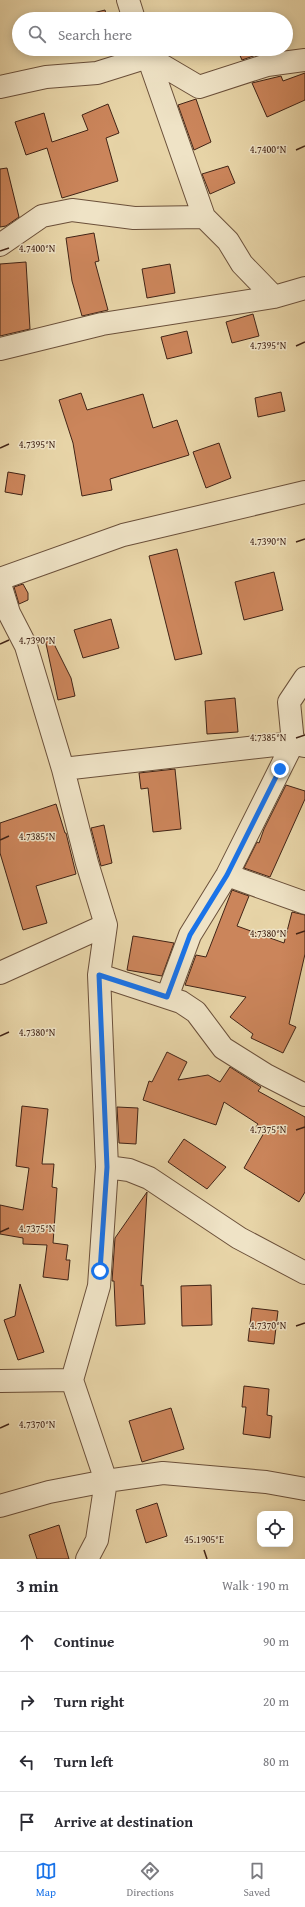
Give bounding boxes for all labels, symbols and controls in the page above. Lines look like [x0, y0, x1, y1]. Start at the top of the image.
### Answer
search box [12, 12, 293, 56]
icon: search [26, 23, 48, 45]
text: Search here [58, 24, 132, 45]
text: 4.7400°N [250, 142, 287, 157]
text: 4.7400°N [19, 241, 56, 256]
text: 4.7395°N [250, 338, 287, 353]
text: 4.7395°N [19, 437, 56, 452]
text: 4.7390°N [250, 534, 287, 549]
text: 4.7390°N [19, 633, 56, 648]
text: 4.7385°N [250, 730, 287, 745]
route end [271, 760, 289, 778]
text: 4.7385°N [19, 829, 56, 844]
text: 4.7380°N [250, 926, 287, 941]
text: 4.7380°N [19, 1025, 56, 1040]
text: 4.7375°N [250, 1122, 287, 1137]
text: 4.7375°N [19, 1221, 56, 1236]
route start [91, 1262, 109, 1280]
text: 4.7370°N [250, 1318, 287, 1333]
text: 4.7370°N [19, 1417, 56, 1432]
map controls [257, 1511, 293, 1547]
button: locate [257, 1511, 293, 1547]
text: 45.1905°E [184, 1532, 224, 1547]
text: 3 min [16, 1573, 58, 1598]
text: Walk · 190 m [222, 1576, 289, 1595]
icon: ahead [16, 1631, 38, 1653]
text: Continue [54, 1631, 115, 1652]
text: 90 m [263, 1632, 289, 1651]
icon: right [16, 1691, 38, 1713]
text: Turn right [54, 1691, 125, 1712]
text: 20 m [263, 1692, 289, 1711]
icon: left [16, 1751, 38, 1773]
text: Turn left [54, 1751, 113, 1772]
text: 80 m [263, 1752, 289, 1771]
icon: arrive [16, 1811, 38, 1833]
text: Arrive at destination [54, 1811, 193, 1832]
tab: Map [35, 1860, 57, 1900]
tab: Directions [127, 1860, 174, 1900]
tab: Saved [243, 1860, 270, 1900]

